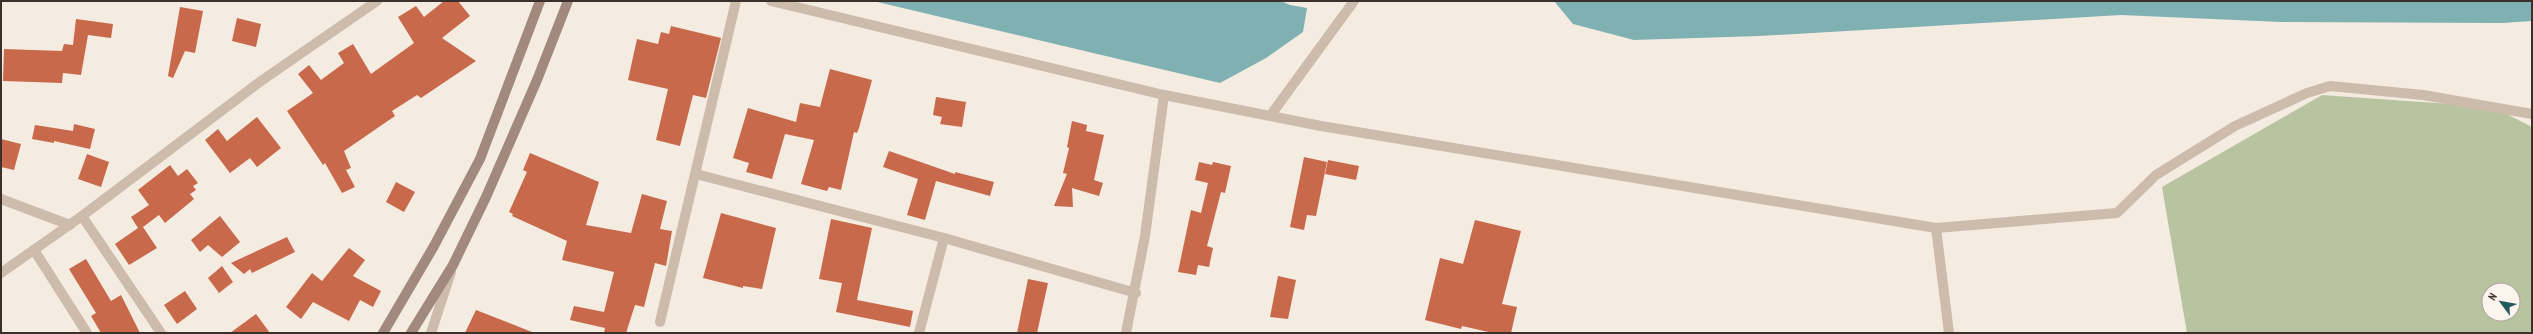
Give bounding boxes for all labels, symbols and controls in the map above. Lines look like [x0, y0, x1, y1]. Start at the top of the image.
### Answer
north arrow [2481, 282, 2521, 322]
text: N [2485, 290, 2500, 303]

